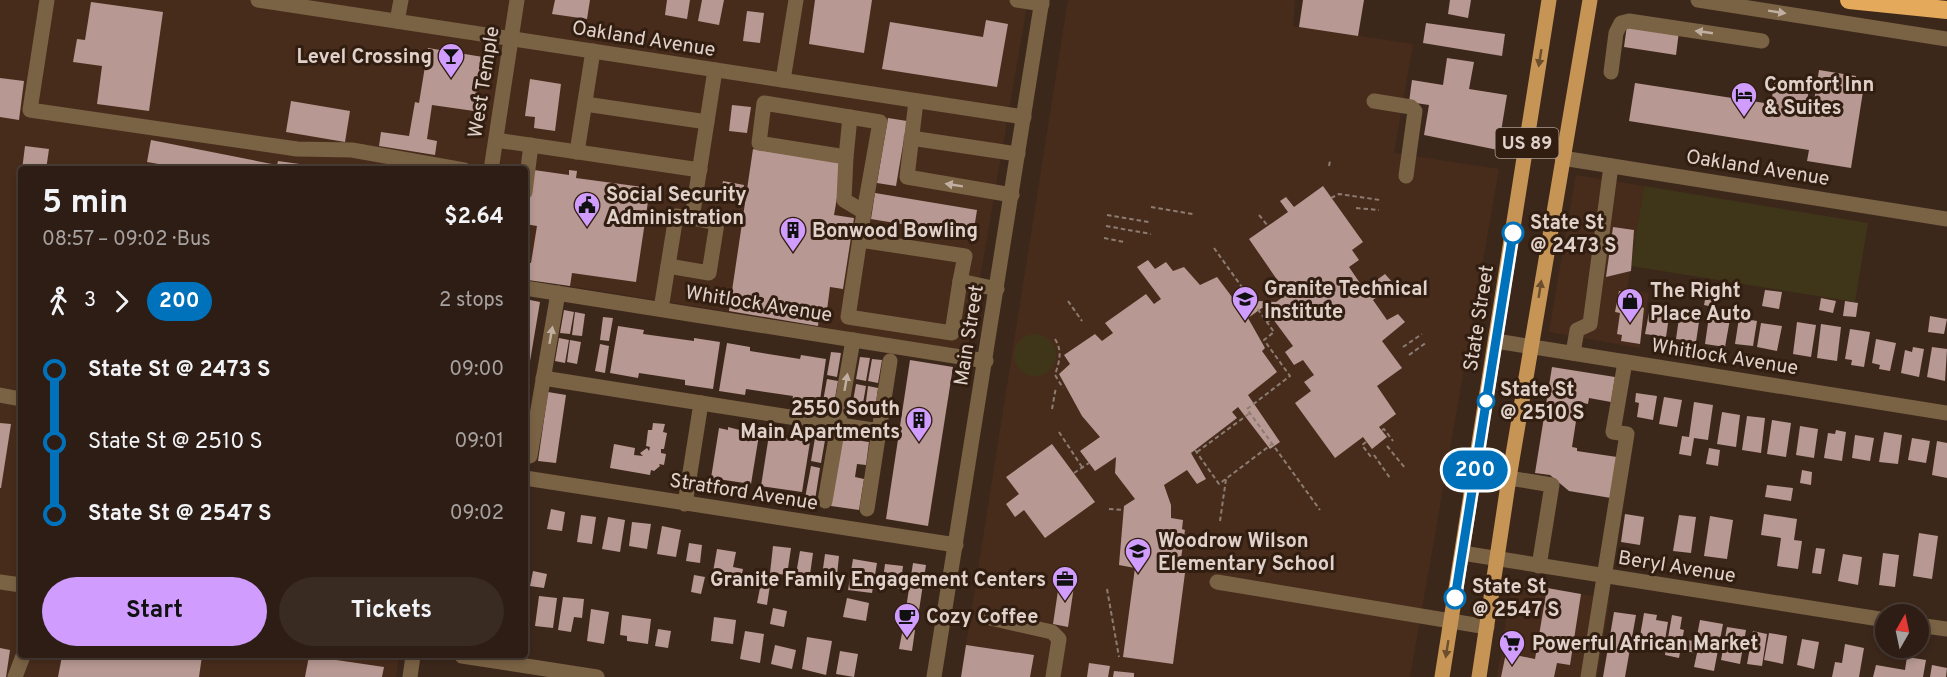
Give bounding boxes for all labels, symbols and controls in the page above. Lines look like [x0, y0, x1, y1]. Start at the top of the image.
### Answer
one-way arrow [1768, 8, 1787, 17]
street label: Oakland Avenue [570, 16, 717, 64]
street label: West Temple [463, 25, 507, 140]
one-way arrow [1695, 27, 1714, 36]
bar icon: Level Crossing [436, 41, 466, 79]
place label: Level Crossing [296, 45, 432, 71]
one-way arrow [1535, 48, 1544, 67]
place label: Comfort Inn & Suites [1764, 73, 1874, 122]
hotel icon: Comfort Inn & Suites [1729, 80, 1759, 118]
road number: US 89 [1496, 128, 1558, 158]
street label: Oakland Avenue [1684, 145, 1831, 193]
one-way arrow [944, 181, 963, 190]
text: 5 min [42, 183, 128, 225]
place label: Social Security Administration [606, 183, 747, 232]
public building icon: Social Security Administration [572, 190, 602, 228]
text: $2.64 [444, 204, 504, 231]
place label: State St @ 2473 S [1530, 211, 1616, 260]
building icon: Bonwood Bowling [778, 215, 808, 253]
place label: Bonwood Bowling [812, 219, 978, 245]
marker: State St @ 2473 S [1502, 222, 1524, 244]
text: 08:57 – 09:02 · Bus [42, 227, 211, 253]
street label: State Street [1459, 263, 1501, 373]
place label: Granite Technical Institute [1264, 277, 1428, 326]
one-way arrow [1536, 279, 1545, 298]
place label: The Right Place Auto [1650, 279, 1751, 328]
street label: Whitlock Avenue [683, 281, 834, 329]
street label: Main Street [949, 283, 991, 388]
school or university icon: Granite Technical Institute [1230, 284, 1260, 322]
icon: walk [42, 285, 75, 318]
icon: forward [105, 285, 138, 318]
shop icon: The Right Place Auto [1615, 286, 1645, 324]
text: 3 [84, 288, 96, 314]
text: 200 [159, 288, 200, 315]
text: 2 stops [439, 288, 504, 314]
one-way arrow [547, 326, 556, 345]
street label: Whitlock Avenue [1649, 334, 1800, 382]
text: State St @ 2473 S [88, 357, 271, 384]
text: 09:00 [449, 357, 504, 383]
one-way arrow [842, 372, 851, 391]
place label: State St @ 2510 S [1500, 378, 1585, 427]
marker: State St @ 2510 S [1477, 392, 1495, 410]
place label: 2550 South Main Apartments [740, 397, 900, 446]
building icon: 2550 South Main Apartments [904, 405, 934, 443]
text: State St @ 2510 S [88, 429, 263, 456]
text: 09:01 [454, 429, 504, 455]
line badge: 200 [1440, 450, 1510, 490]
text: 200 [1455, 457, 1495, 484]
street label: Stratford Avenue [668, 468, 820, 518]
text: State St @ 2547 S [88, 501, 272, 528]
text: 09:02 [450, 501, 504, 527]
place label: Woodrow Wilson Elementary School [1158, 529, 1335, 578]
school or university icon: Woodrow Wilson Elementary School [1123, 536, 1153, 574]
street label: Beryl Avenue [1616, 546, 1737, 590]
office icon: Granite Family Engagement Centers [1050, 564, 1080, 602]
place label: Granite Family Engagement Centers [710, 568, 1046, 594]
place label: State St @ 2547 S [1472, 575, 1559, 624]
button: Start [42, 577, 267, 646]
button: Tickets [279, 577, 504, 646]
marker: State St @ 2547 S [1444, 587, 1466, 609]
cafe icon: Cozy Coffee [892, 601, 922, 639]
north arrow [1875, 604, 1929, 658]
map controls [1875, 604, 1929, 658]
place label: Cozy Coffee [926, 605, 1038, 631]
supermarket icon: Powerful African Market [1497, 628, 1527, 666]
place label: Powerful African Market [1532, 632, 1758, 658]
one-way arrow [1442, 639, 1451, 658]

